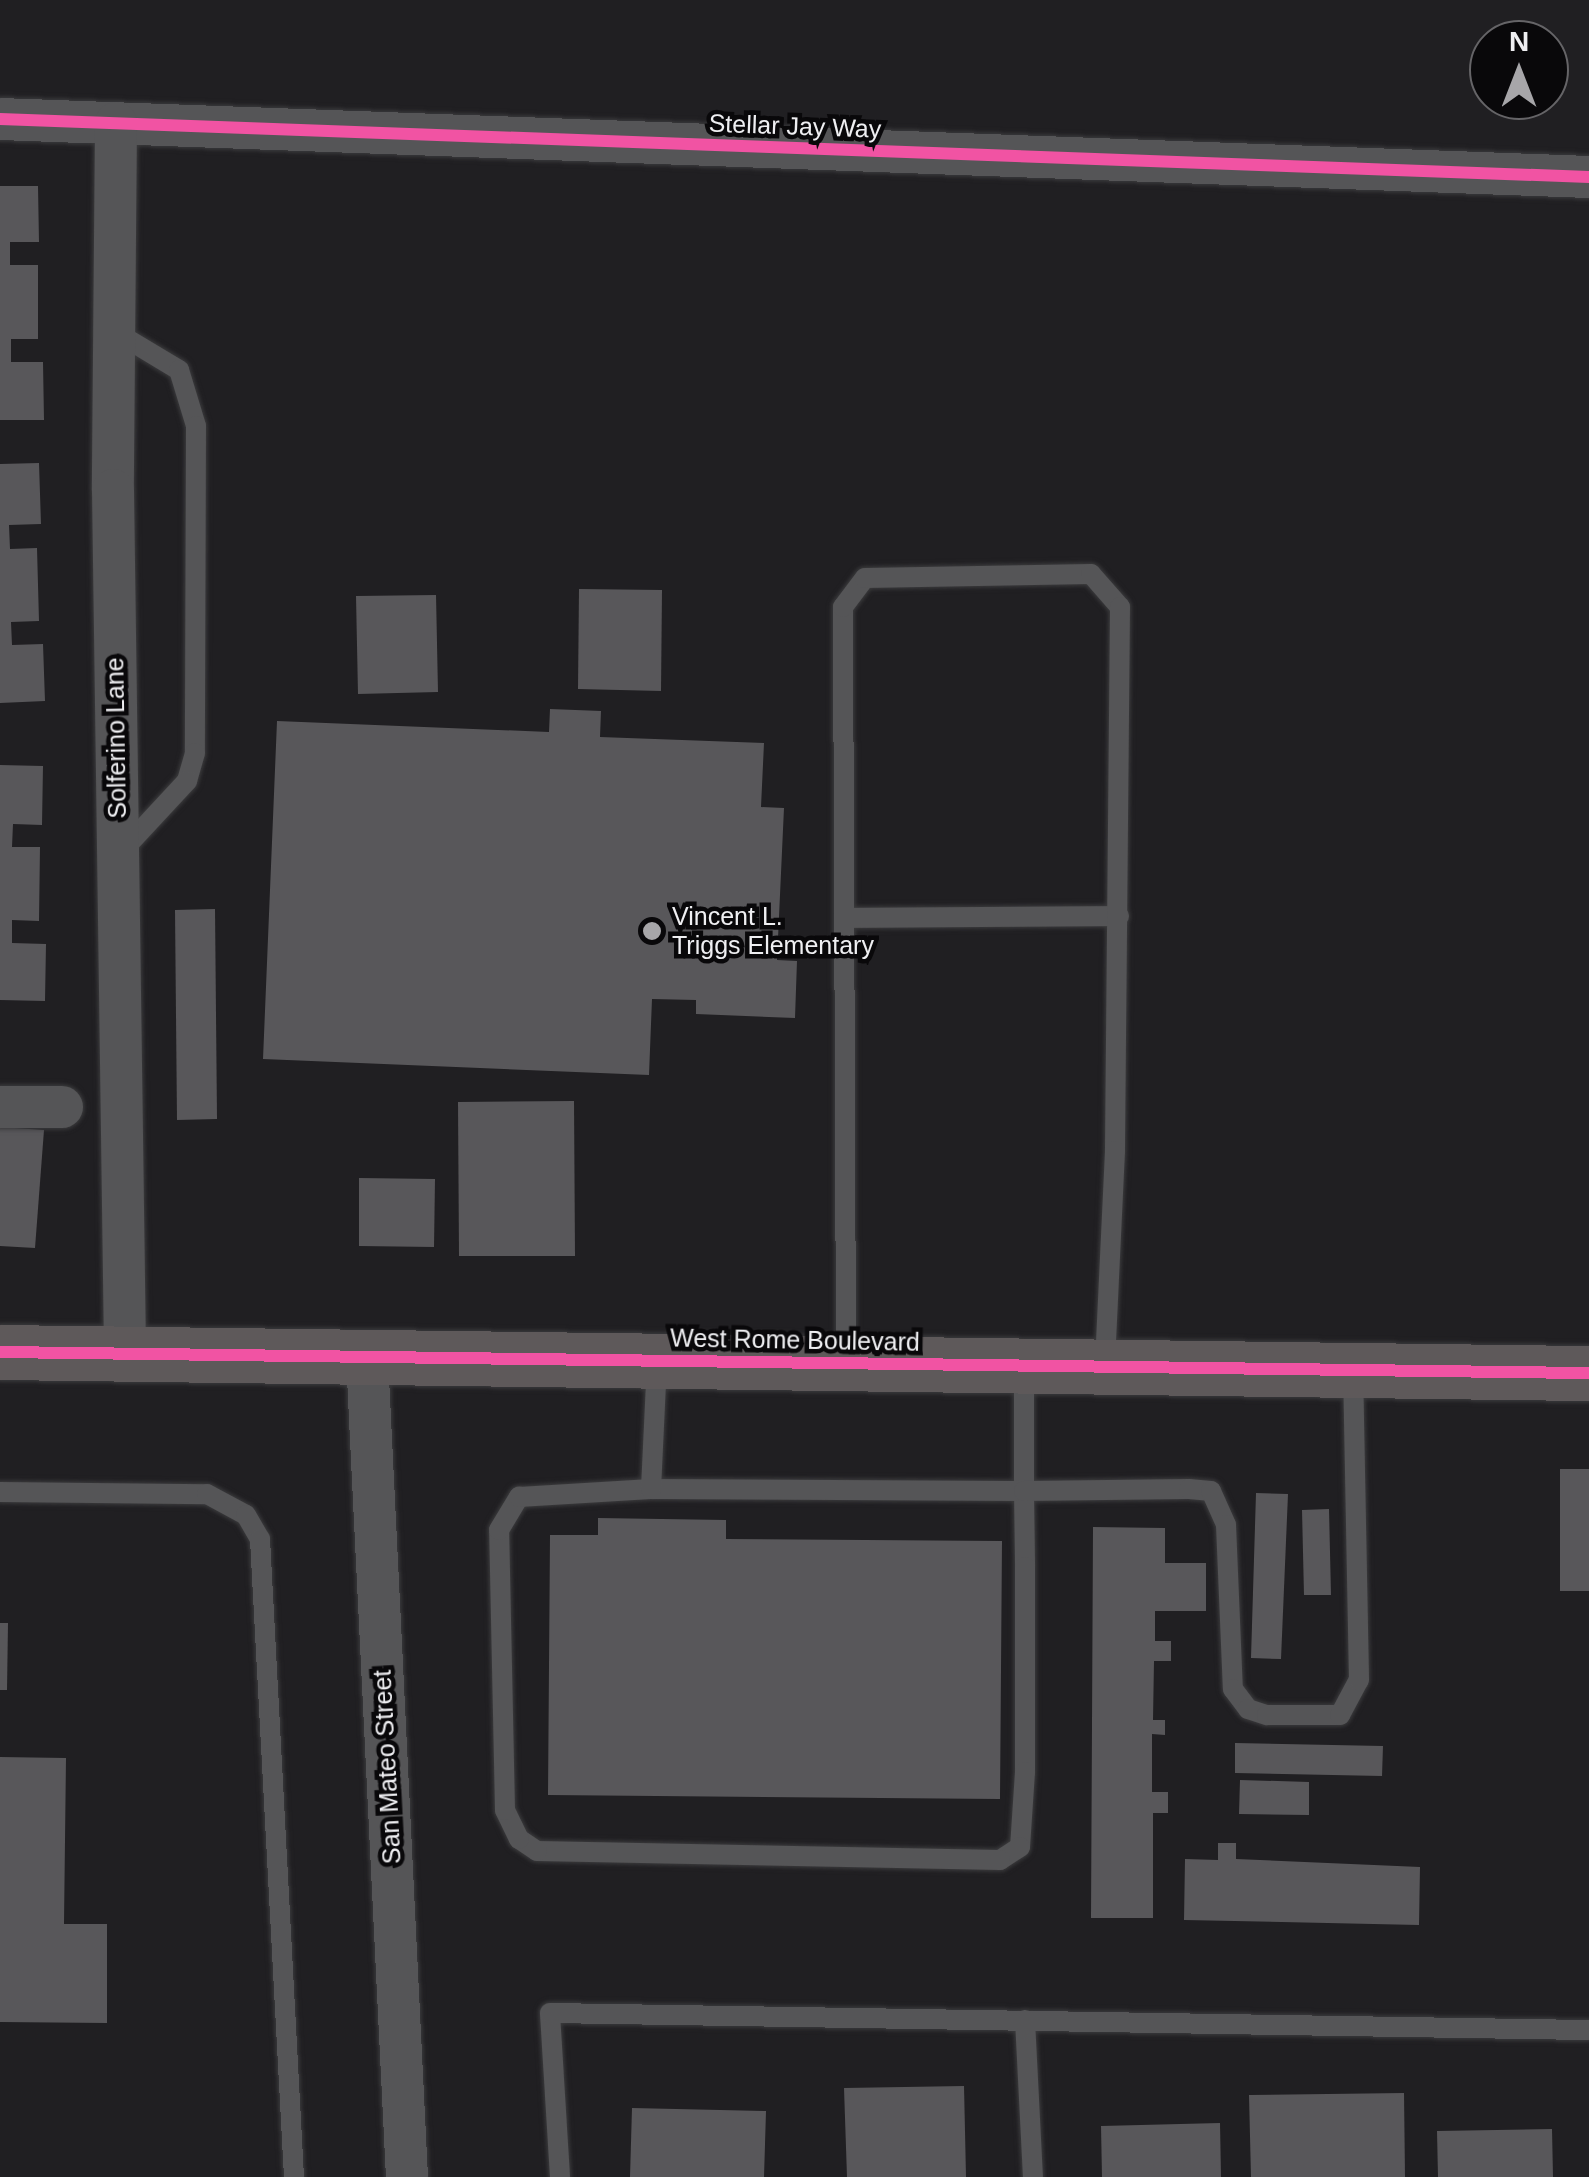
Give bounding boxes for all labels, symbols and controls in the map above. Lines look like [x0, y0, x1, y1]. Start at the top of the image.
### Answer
north arrow [1469, 20, 1569, 120]
text: N [1509, 26, 1529, 57]
street label: Stellar Jay Way [708, 108, 882, 144]
street label: Solferino Lane [100, 657, 132, 819]
place label: Vincent L. Triggs Elementary [672, 902, 874, 961]
marker: Vincent L. Triggs Elementary [641, 920, 663, 942]
street label: West Rome Boulevard [670, 1323, 920, 1357]
street label: San Mateo Street [367, 1669, 407, 1865]

